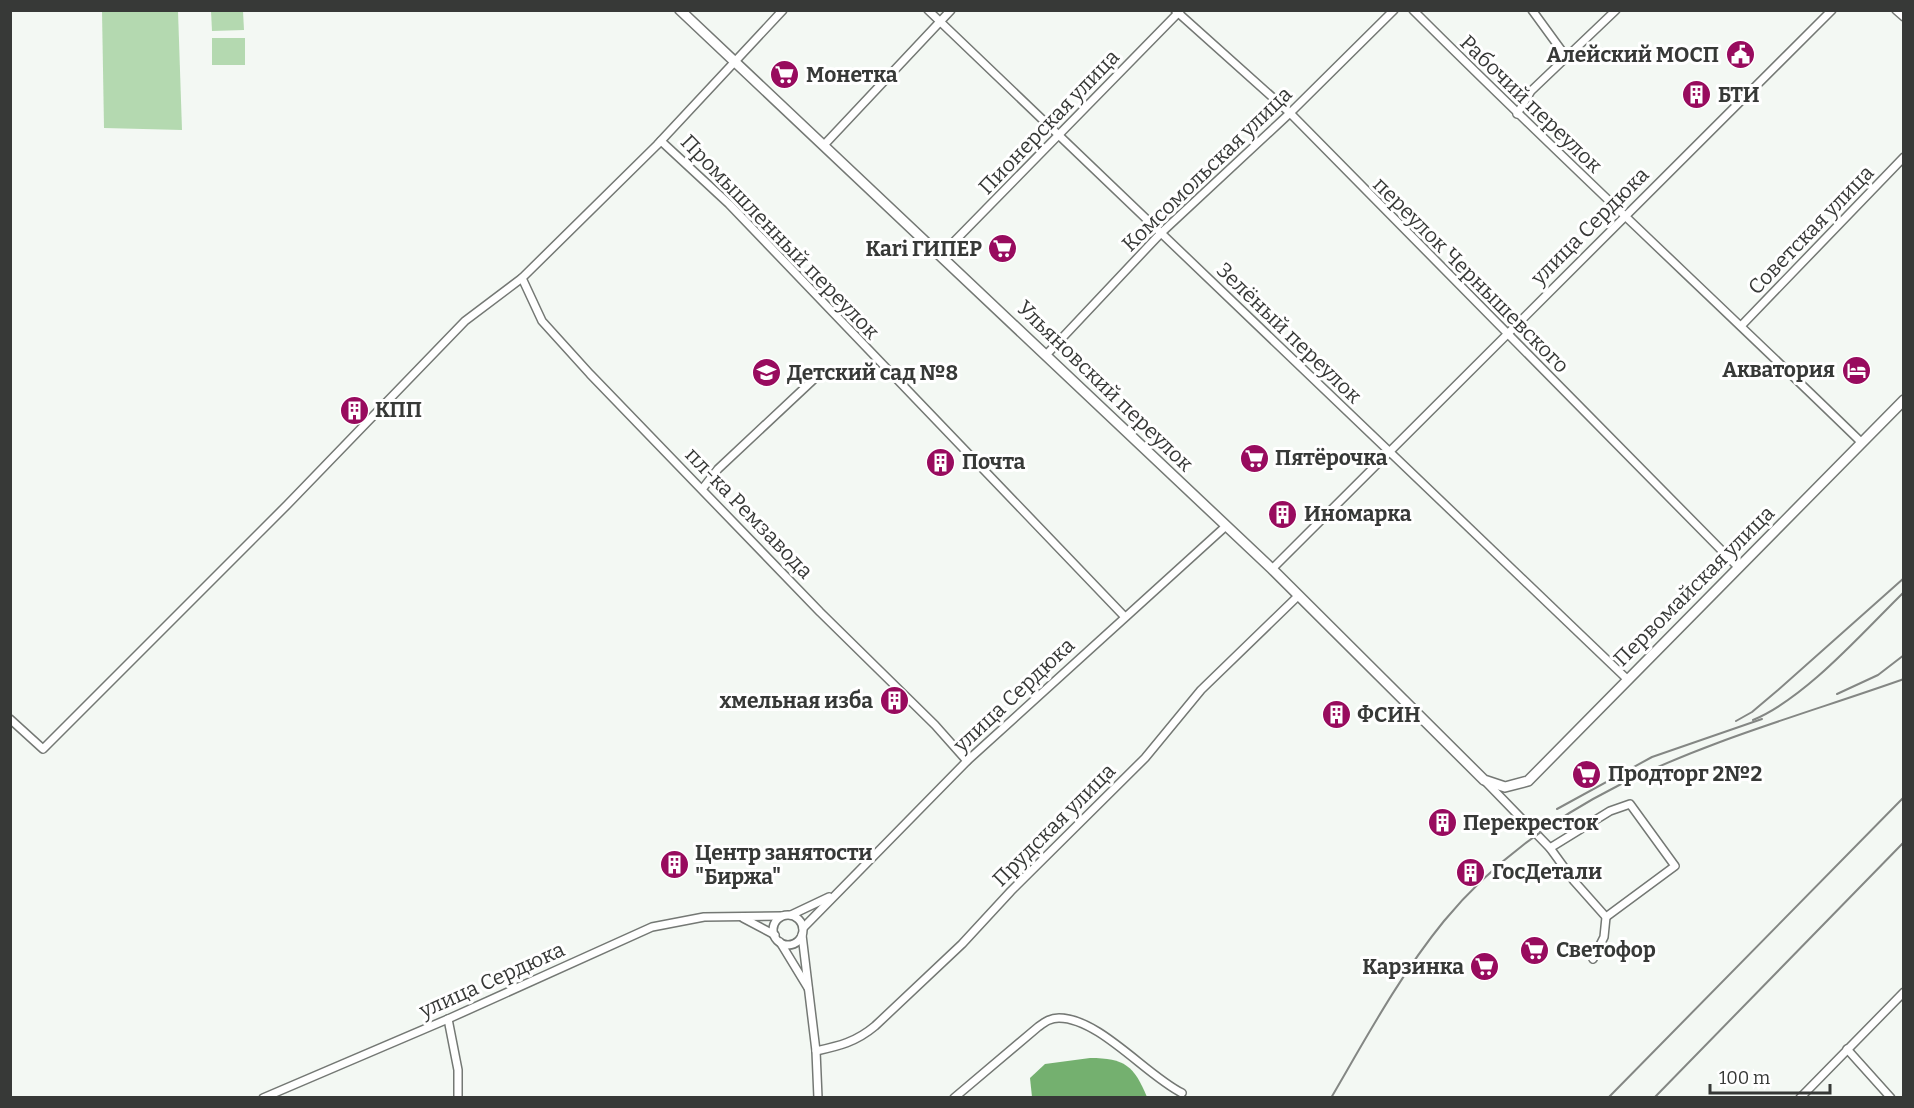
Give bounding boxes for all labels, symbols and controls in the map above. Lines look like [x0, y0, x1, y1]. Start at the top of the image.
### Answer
street label: Рабочий переулок [1455, 30, 1608, 179]
public building icon: Алейский МОСП [1724, 39, 1756, 71]
place label: Алейский МОСП [1546, 42, 1719, 68]
street label: Пионерская улица [973, 44, 1125, 200]
supermarket icon: Монетка [769, 59, 801, 91]
place label: Монетка [806, 62, 898, 88]
building icon: БТИ [1681, 79, 1713, 111]
street label: Комсомольская улица [1117, 81, 1298, 257]
place label: БТИ [1718, 82, 1760, 108]
street label: Промышленный переулок [675, 129, 885, 345]
street label: Советская улица [1743, 159, 1880, 300]
street label: улица Сердюка [1525, 161, 1655, 291]
street label: переулок Чернышевского [1368, 172, 1574, 378]
supermarket icon: Kari ГИПЕР [987, 233, 1019, 265]
place label: Kari ГИПЕР [865, 236, 982, 262]
street label: Зелёный переулок [1211, 257, 1367, 409]
street label: Ульяновский переулок [1012, 295, 1199, 477]
hotel icon: Акватория [1840, 354, 1872, 386]
school or university icon: Детский сад №8 [750, 357, 782, 389]
place label: Акватория [1722, 357, 1835, 383]
place label: Детский сад №8 [787, 360, 958, 386]
building icon: КПП [338, 394, 370, 426]
place label: КПП [375, 397, 422, 423]
street label: пл-ка Ремзавода [680, 442, 819, 584]
supermarket icon: Пятёрочка [1238, 442, 1270, 474]
place label: Пятёрочка [1275, 445, 1388, 471]
building icon: Почта [925, 446, 957, 478]
place label: Почта [962, 449, 1025, 475]
building icon: Иномарка [1267, 498, 1299, 530]
street label: Первомайская улица [1608, 500, 1780, 672]
place label: Иномарка [1304, 501, 1412, 527]
street label: улица Сердюка [947, 632, 1080, 758]
building icon: хмельная изба [878, 685, 910, 717]
place label: хмельная изба [720, 688, 873, 714]
building icon: ФСИН [1320, 699, 1352, 731]
place label: ФСИН [1357, 702, 1421, 728]
street label: Прудская улица [987, 758, 1121, 892]
supermarket icon: Продторг 2№2 [1571, 758, 1603, 790]
place label: Продторг 2№2 [1608, 761, 1762, 787]
building icon: Перекресток [1426, 807, 1458, 839]
place label: Перекресток [1463, 810, 1599, 836]
place label: Центр занятости "Биржа" [695, 840, 873, 890]
building icon: Центр занятости "Биржа" [658, 849, 690, 881]
building icon: ГосДетали [1455, 856, 1487, 888]
place label: ГосДетали [1492, 859, 1602, 885]
supermarket icon: Светофор [1519, 934, 1551, 966]
street label: улица Сердюка [414, 936, 569, 1024]
place label: Светофор [1556, 937, 1656, 963]
supermarket icon: Карзинка [1469, 951, 1501, 983]
place label: Карзинка [1362, 954, 1464, 980]
scale bar [1710, 1057, 1830, 1095]
text: 100 m [1719, 1067, 1770, 1089]

